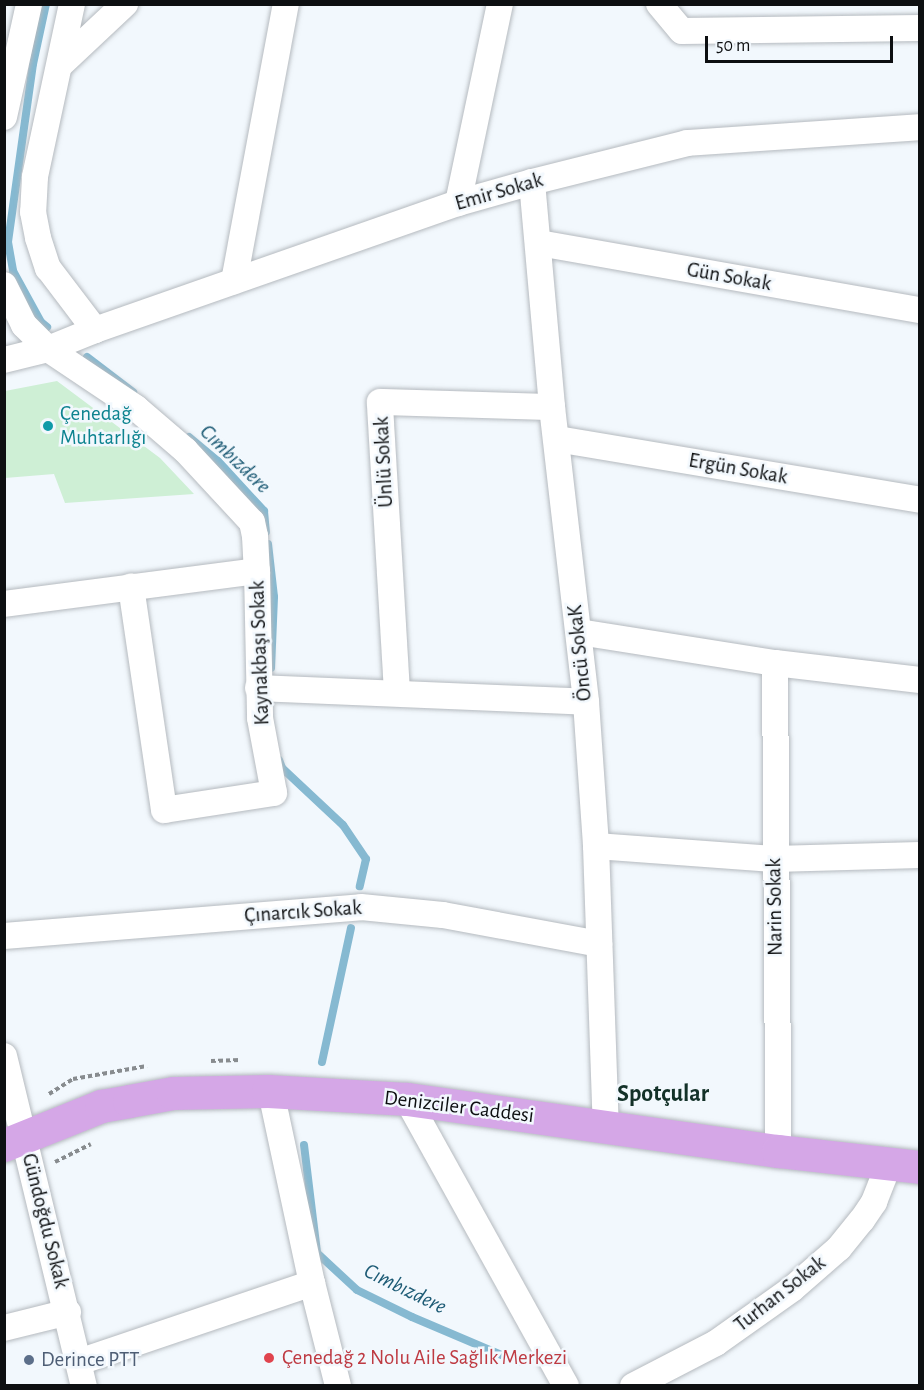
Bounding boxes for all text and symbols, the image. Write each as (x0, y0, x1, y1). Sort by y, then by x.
scale bar (708, 24, 896, 62)
text: 50 m (716, 37, 750, 55)
street label: Emir Sokak (452, 167, 546, 217)
street label: Gün Sokak (685, 257, 773, 297)
place label: Çenedağ Muhtarlığı (60, 401, 146, 451)
street label: Ünlü Sokak (369, 416, 399, 508)
marker: Çenedağ Muhtarlığı (41, 419, 55, 433)
water label: Cımbızdere (194, 419, 276, 499)
street label: Ergün Sokak (687, 448, 789, 490)
street label: Kaynakbaşı Sokak (245, 580, 275, 726)
street label: Öncü SokaK (562, 604, 598, 702)
street label: Narin Sokak (762, 858, 788, 956)
street label: Çınarcık Sokak (243, 895, 363, 929)
district label: Spotçular (617, 1081, 709, 1109)
street label: Denizciler Caddesi (383, 1085, 535, 1129)
street label: Gündoğdu Sokak (16, 1151, 74, 1291)
street label: Turhan Sokak (729, 1251, 831, 1337)
water label: Cımbızdere (359, 1258, 451, 1320)
place label: Çenedağ 2 Nolu Aile Sağlık Merkezi (282, 1345, 567, 1371)
place label: Derince PTT (41, 1347, 140, 1373)
marker: Çenedağ 2 Nolu Aile Sağlık Merkezi (260, 1349, 278, 1367)
marker: Derince PTT (22, 1353, 36, 1367)

